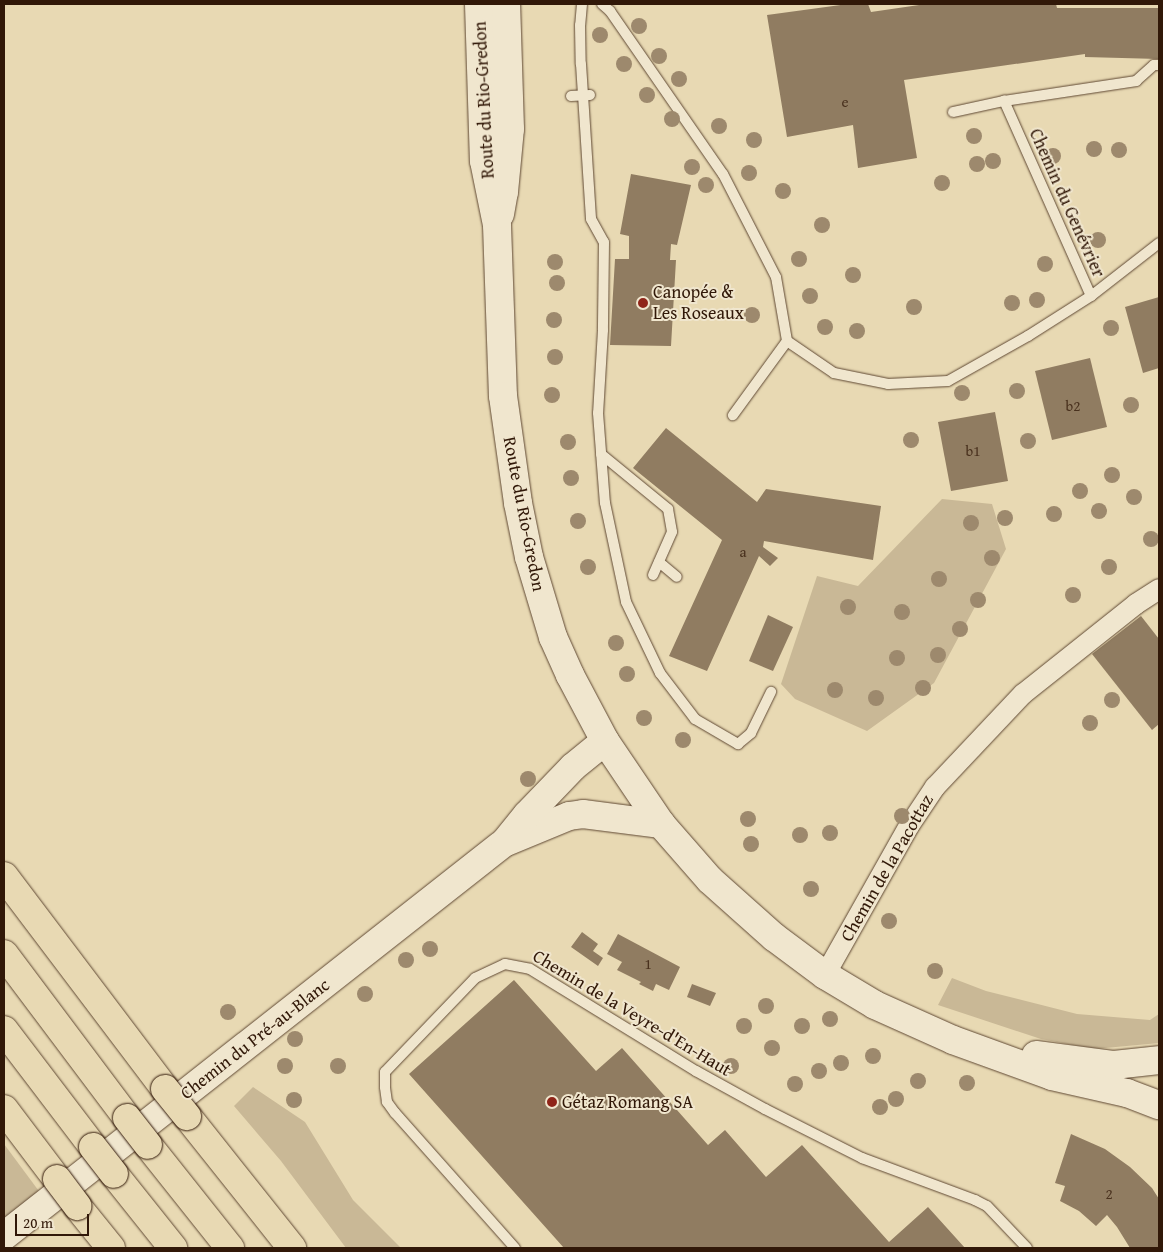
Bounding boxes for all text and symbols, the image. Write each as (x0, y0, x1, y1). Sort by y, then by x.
street label: Route du Rio-Gredon (469, 21, 499, 179)
house number: e (841, 93, 849, 111)
street label: Chemin du Genévrier (1025, 125, 1109, 281)
place label: Canopée & Les Roseaux (653, 282, 744, 324)
marker: Canopée & Les Roseaux (637, 297, 649, 309)
house number: b2 (1066, 397, 1080, 415)
street label: Route du Rio-Gredon (498, 435, 550, 593)
house number: b1 (966, 442, 980, 460)
house number: a (739, 543, 747, 561)
street label: Chemin de la Pacottaz (836, 791, 938, 945)
street label: Chemin de la Veyre-d'En-Haut (529, 945, 735, 1081)
house number: 1 (644, 955, 652, 973)
street label: Chemin du Pré-au-Blanc (176, 974, 334, 1104)
place label: Gétaz Romang SA (562, 1091, 693, 1113)
marker: Gétaz Romang SA (546, 1096, 558, 1108)
house number: 2 (1105, 1185, 1113, 1203)
scale bar (18, 1204, 91, 1236)
text: 20 m (23, 1212, 53, 1233)

